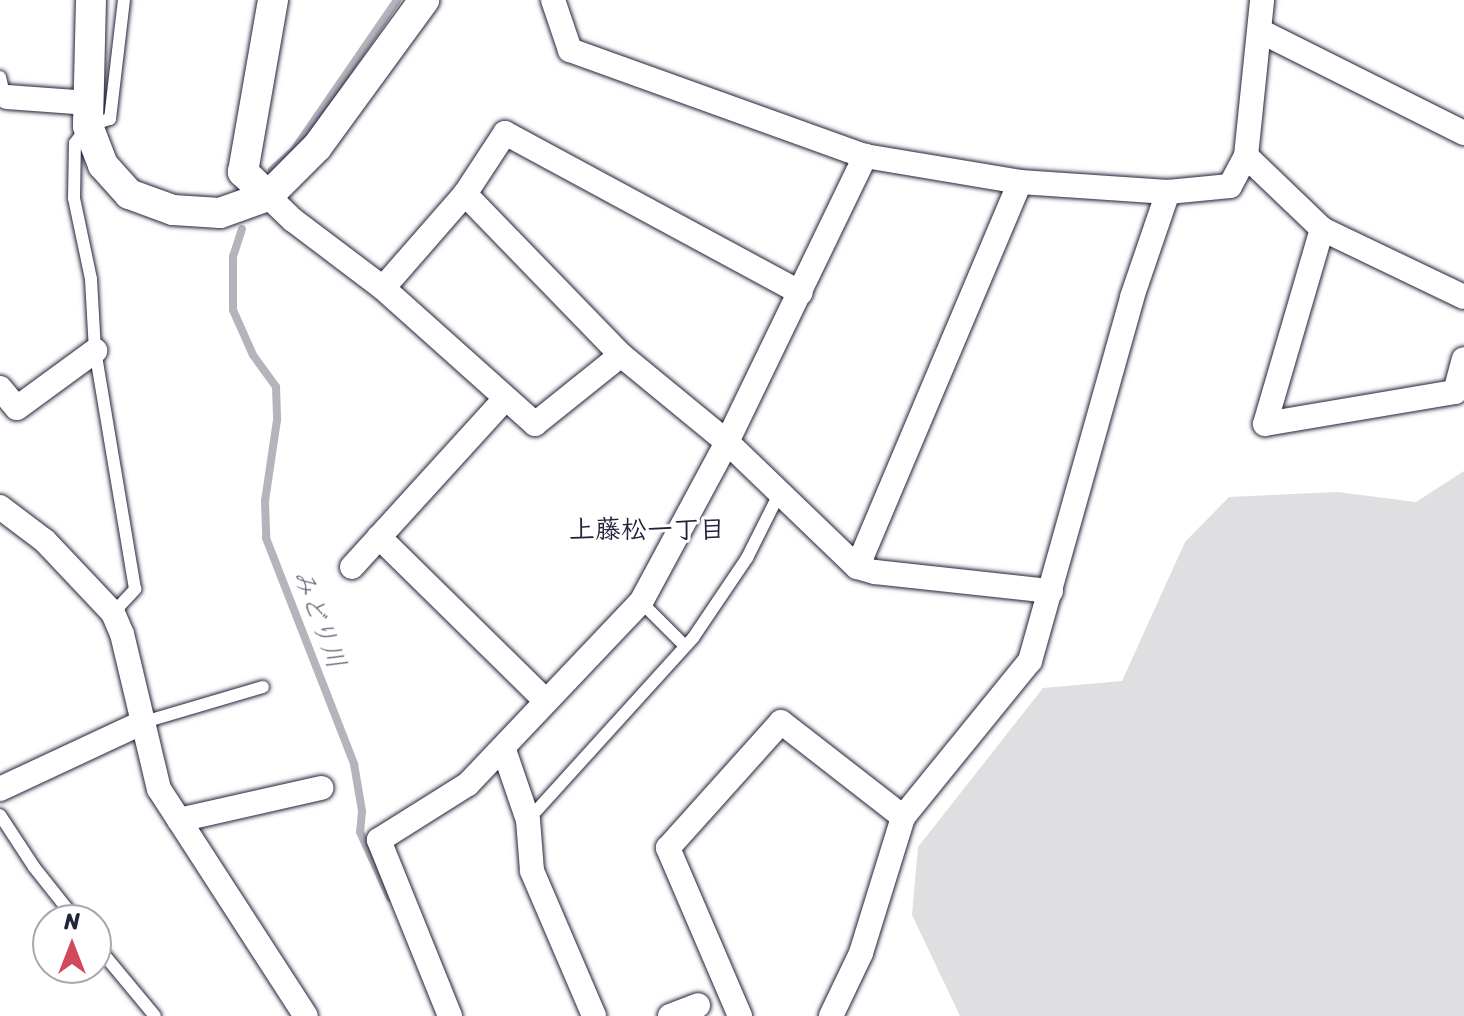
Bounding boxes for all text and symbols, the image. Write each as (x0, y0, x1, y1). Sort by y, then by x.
district label: 上藤松一丁目 (569, 514, 725, 546)
water label: みどり川 (286, 565, 352, 673)
text: N (64, 902, 80, 941)
north arrow (32, 904, 112, 984)

